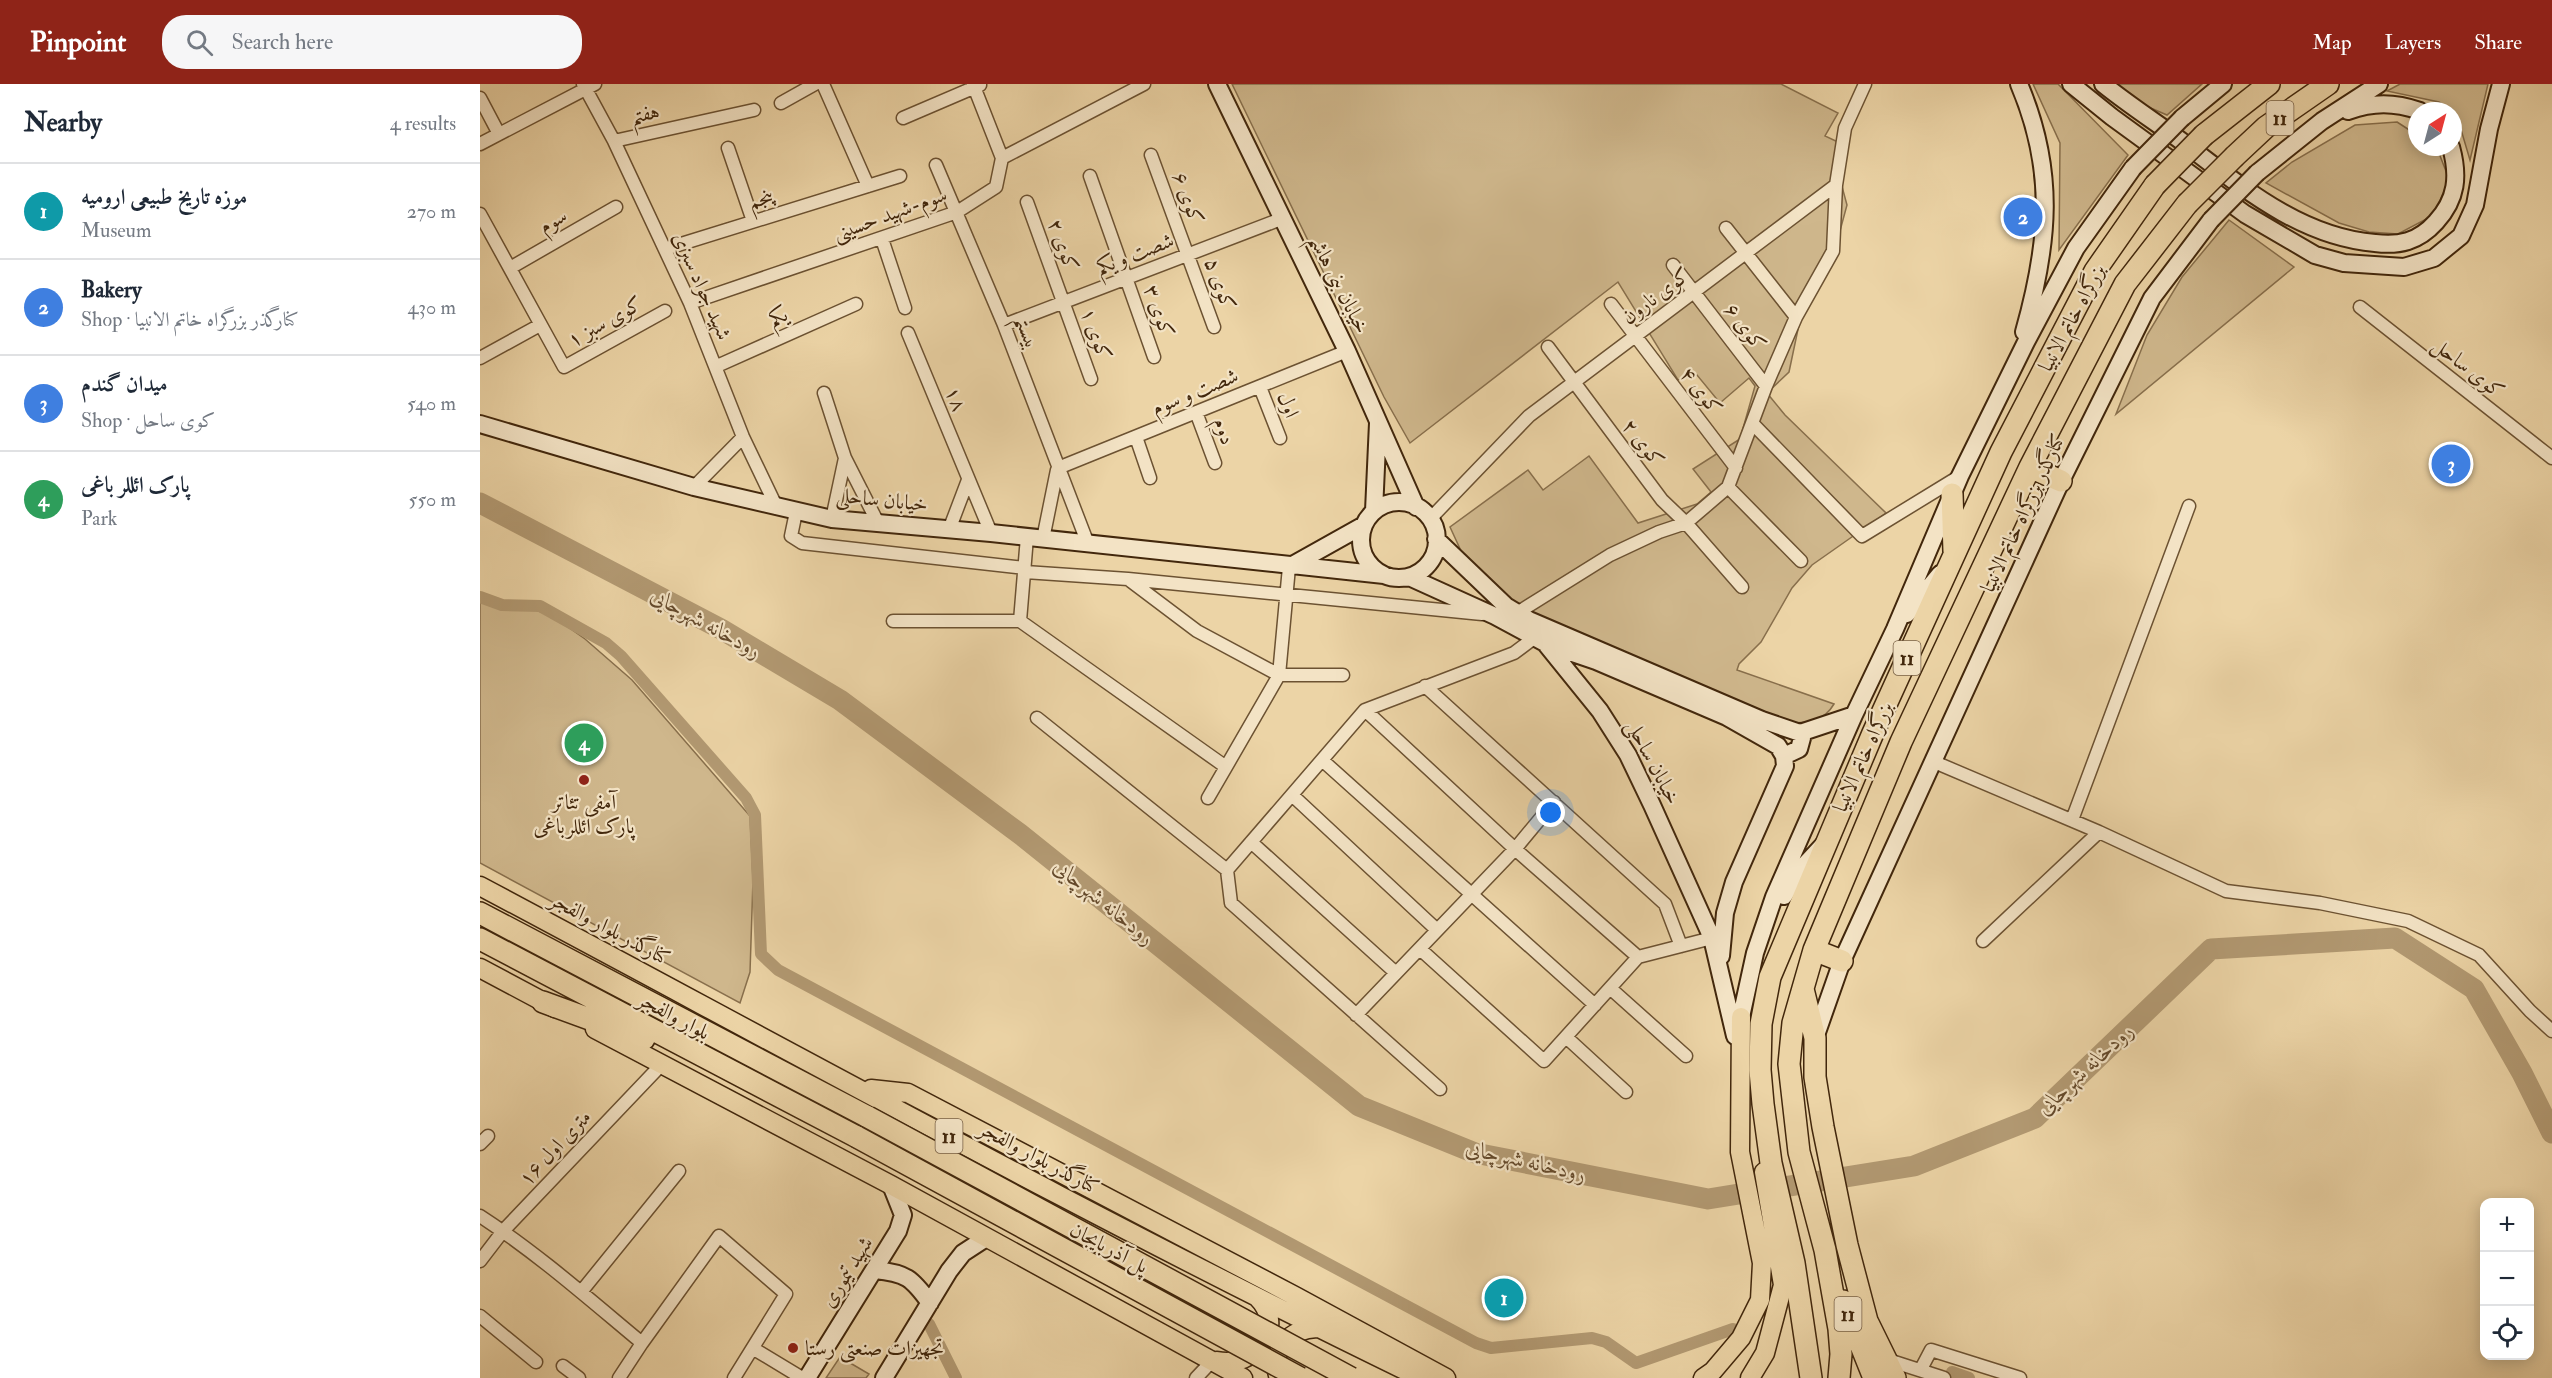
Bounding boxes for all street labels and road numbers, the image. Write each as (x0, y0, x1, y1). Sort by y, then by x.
street label: هفتم (628, 98, 664, 137)
road number: 11 (2266, 101, 2294, 135)
street label: کوی ۶ (1166, 168, 1210, 228)
street label: سوم-شهید حسینی (829, 181, 952, 251)
street label: پنجم (745, 182, 780, 221)
street label: سوم (534, 202, 574, 243)
street label: کوی ۲ (1041, 215, 1085, 275)
street label: شصت و یکم (1092, 227, 1180, 287)
street label: شهید جواد سبزی (666, 228, 738, 344)
street label: خیابان بنی هاشم (1296, 230, 1376, 341)
street label: کوی ۵ (1198, 254, 1242, 314)
street label: بزرگراه خاتم الانبیا (2032, 259, 2115, 378)
street label: کوی نارون (1616, 261, 1696, 331)
street label: کوی ۳ (1137, 281, 1181, 341)
street label: کوی سبز ۱ (563, 290, 647, 354)
street label: کوی ۶ (1718, 297, 1772, 357)
street label: یکم (764, 300, 795, 339)
street label: کوی ۱ (1074, 304, 1118, 364)
street label: بیستم (1002, 311, 1046, 355)
street label: کوی ساحل (2426, 331, 2510, 405)
street label: کوی ۴ (1674, 361, 1728, 421)
street label: شصت و سوم (1148, 362, 1244, 425)
street label: ۱۸ (939, 383, 973, 415)
street label: اول (1271, 388, 1305, 422)
street label: کوی ۲ (1616, 413, 1670, 473)
street label: دوم (1203, 414, 1241, 450)
street label: کنارگذر بزرگراه خاتم الانبیا (1973, 428, 2075, 598)
street label: خیابان ساحلی (834, 482, 929, 520)
road number: 11 (1894, 641, 1920, 675)
street label: بزرگراه خاتم الانبیا (1826, 697, 1903, 818)
street label: خیابان ساحلی (1618, 715, 1687, 810)
street label: کنارگذر بلوار والفجر (543, 883, 676, 972)
street label: بلوار والفجر (631, 985, 715, 1046)
street label: ۱۶ متری اول (513, 1104, 597, 1192)
street label: کنارگذر بلوار والفجر (972, 1112, 1105, 1201)
road number: 11 (936, 1119, 962, 1153)
street label: پل آذربایجان (1065, 1216, 1154, 1281)
street label: شهید تیموری (815, 1231, 879, 1313)
road number: 11 (1834, 1297, 1862, 1331)

